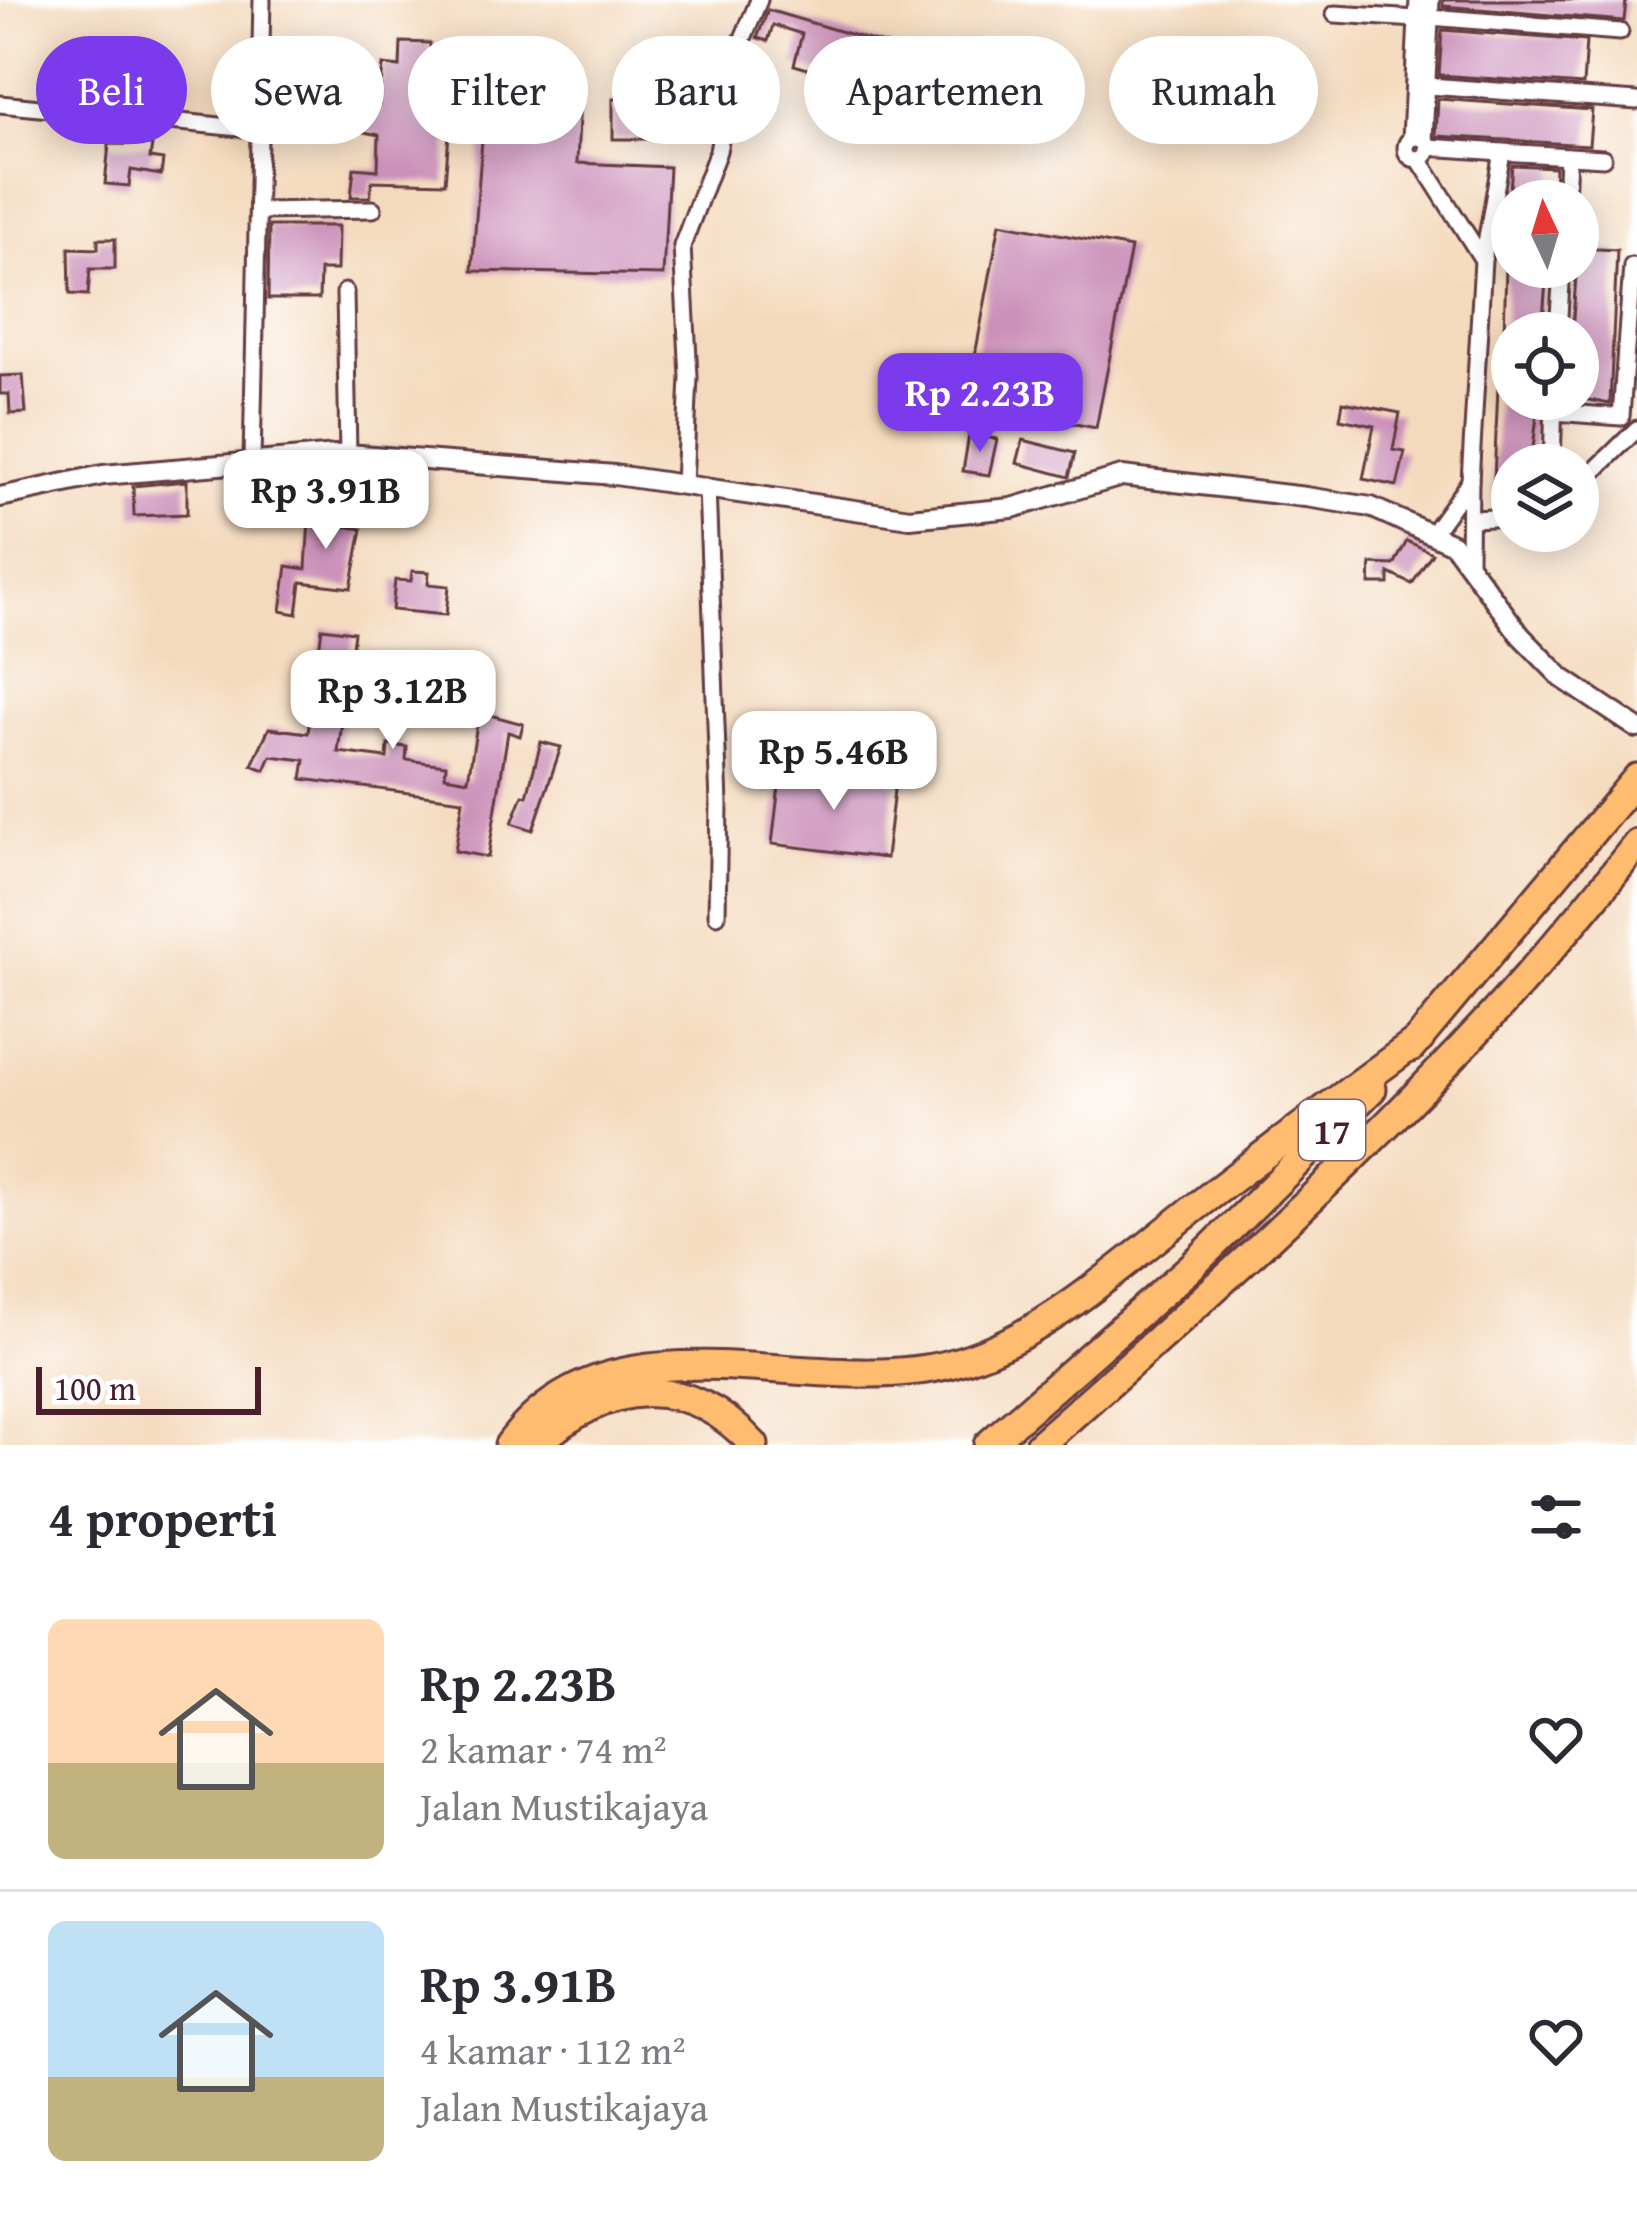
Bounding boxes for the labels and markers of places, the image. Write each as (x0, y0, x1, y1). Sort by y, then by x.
pin: Rp 2.23B (856, 353, 1104, 455)
pin: Rp 3.91B (202, 450, 450, 552)
pin: Rp 3.12B (269, 650, 517, 752)
pin: Rp 5.46B (710, 711, 958, 813)

